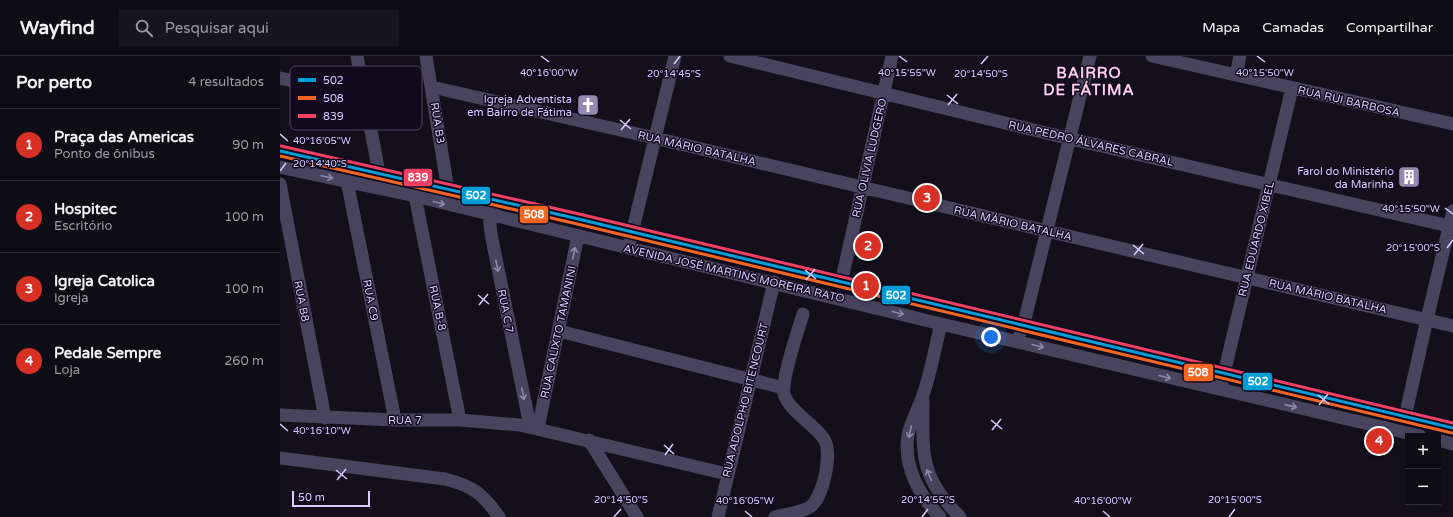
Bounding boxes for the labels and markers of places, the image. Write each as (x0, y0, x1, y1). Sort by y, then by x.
church icon: Igreja Adventista em Bairro de Fátima (575, 92, 601, 118)
place label: Igreja Adventista em Bairro de Fátima (467, 93, 572, 119)
building icon: Farol do Ministério da Marinha (1396, 164, 1422, 190)
place label: Farol do Ministério da Marinha (1297, 165, 1394, 191)
pin: 3 (914, 183, 940, 213)
pin: 2 (855, 231, 881, 261)
pin: 1 (853, 271, 879, 301)
pin: 4 (1366, 426, 1392, 456)

